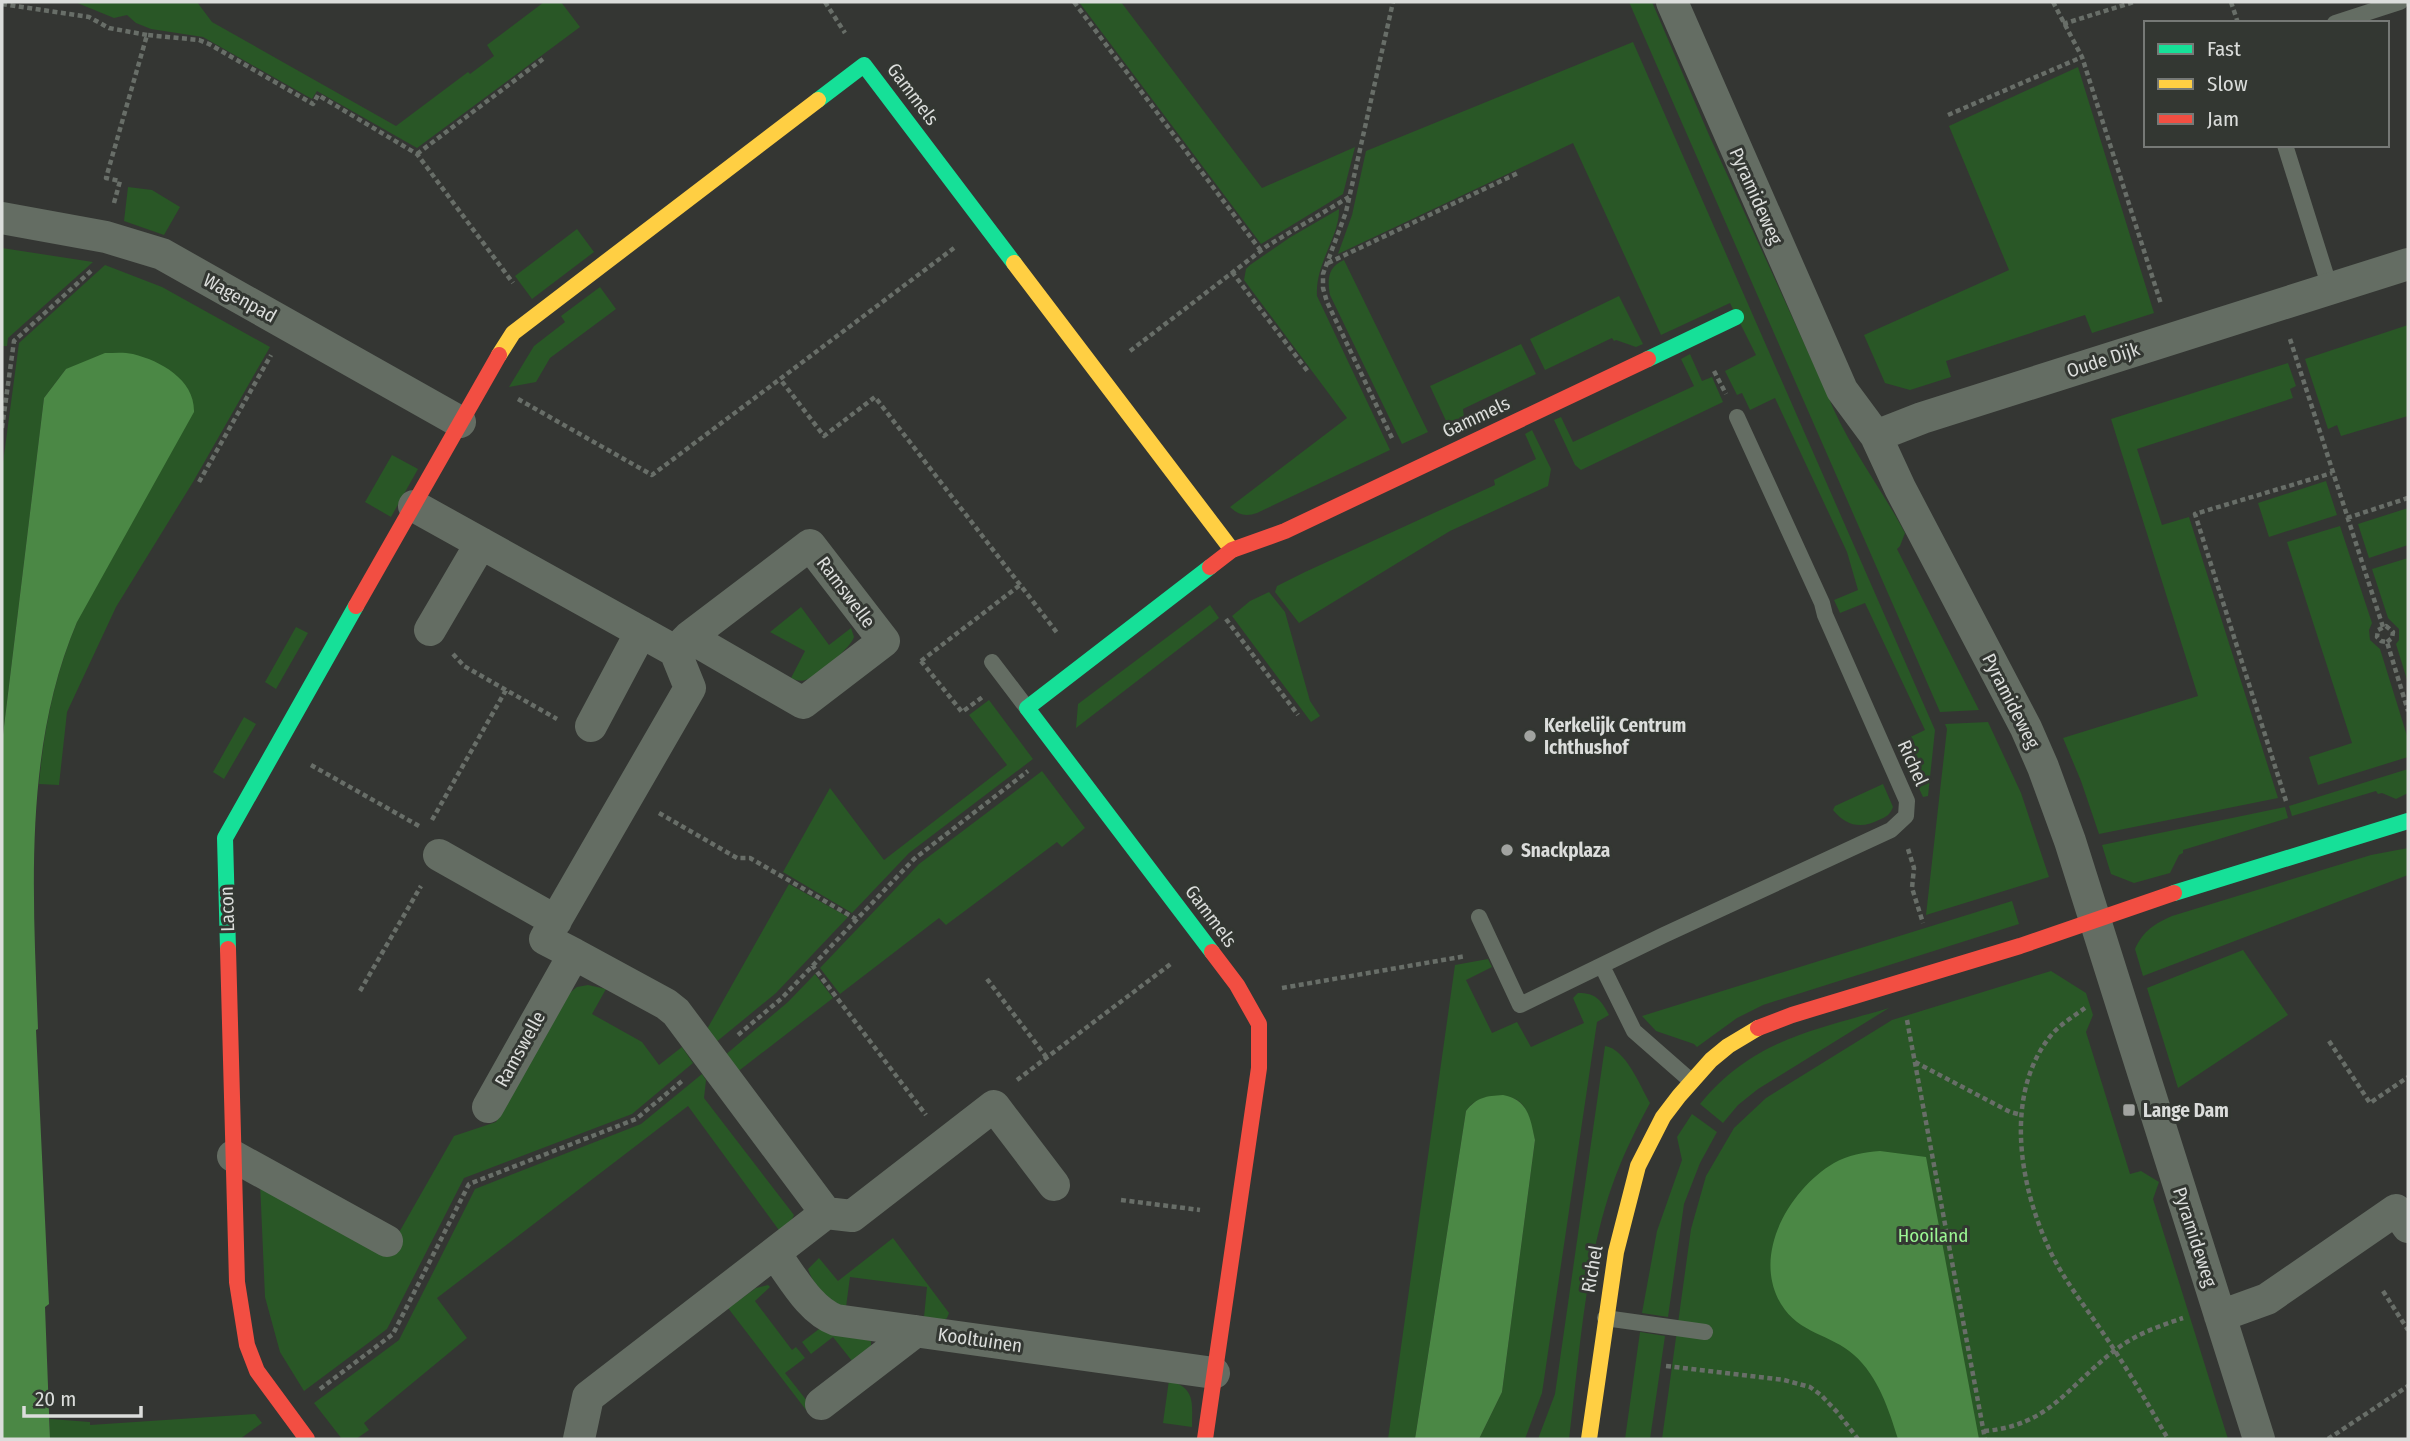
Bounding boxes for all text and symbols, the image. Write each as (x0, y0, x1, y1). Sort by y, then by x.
legend (2144, 21, 2389, 147)
text: Fast (2207, 36, 2241, 62)
street label: Gammels (882, 58, 944, 130)
text: Slow (2207, 71, 2248, 97)
text: Jam (2207, 106, 2239, 132)
street label: Pyramideweg (1724, 144, 1788, 248)
street label: Wagenpad (199, 268, 281, 328)
street label: Oude Dijk (2064, 337, 2143, 383)
street label: Gammels (1439, 391, 1513, 443)
street label: Ramswelle (812, 552, 880, 632)
street label: Pyramideweg (1977, 650, 2045, 752)
place label: Kerkelijk Centrum Ichthushof (1544, 714, 1686, 759)
marker: Kerkelijk Centrum Ichthushof (1522, 728, 1538, 744)
street label: Richel (1893, 737, 1933, 789)
place label: Snackplaza (1521, 839, 1610, 862)
marker: Snackplaza (1499, 842, 1515, 858)
street label: Gammels (1180, 880, 1242, 952)
street label: Lacon (215, 886, 239, 932)
street label: Ramswelle (490, 1007, 550, 1091)
place label: Lange Dam (2143, 1099, 2229, 1122)
marker: Lange Dam (2121, 1102, 2137, 1118)
street label: Pyramideweg (2168, 1184, 2222, 1290)
park label: Hooiland (1898, 1224, 1968, 1247)
street label: Richel (1577, 1244, 1607, 1294)
street label: Kooltuinen (936, 1323, 1024, 1357)
scale bar (24, 1374, 142, 1418)
text: 20 m (35, 1386, 76, 1412)

